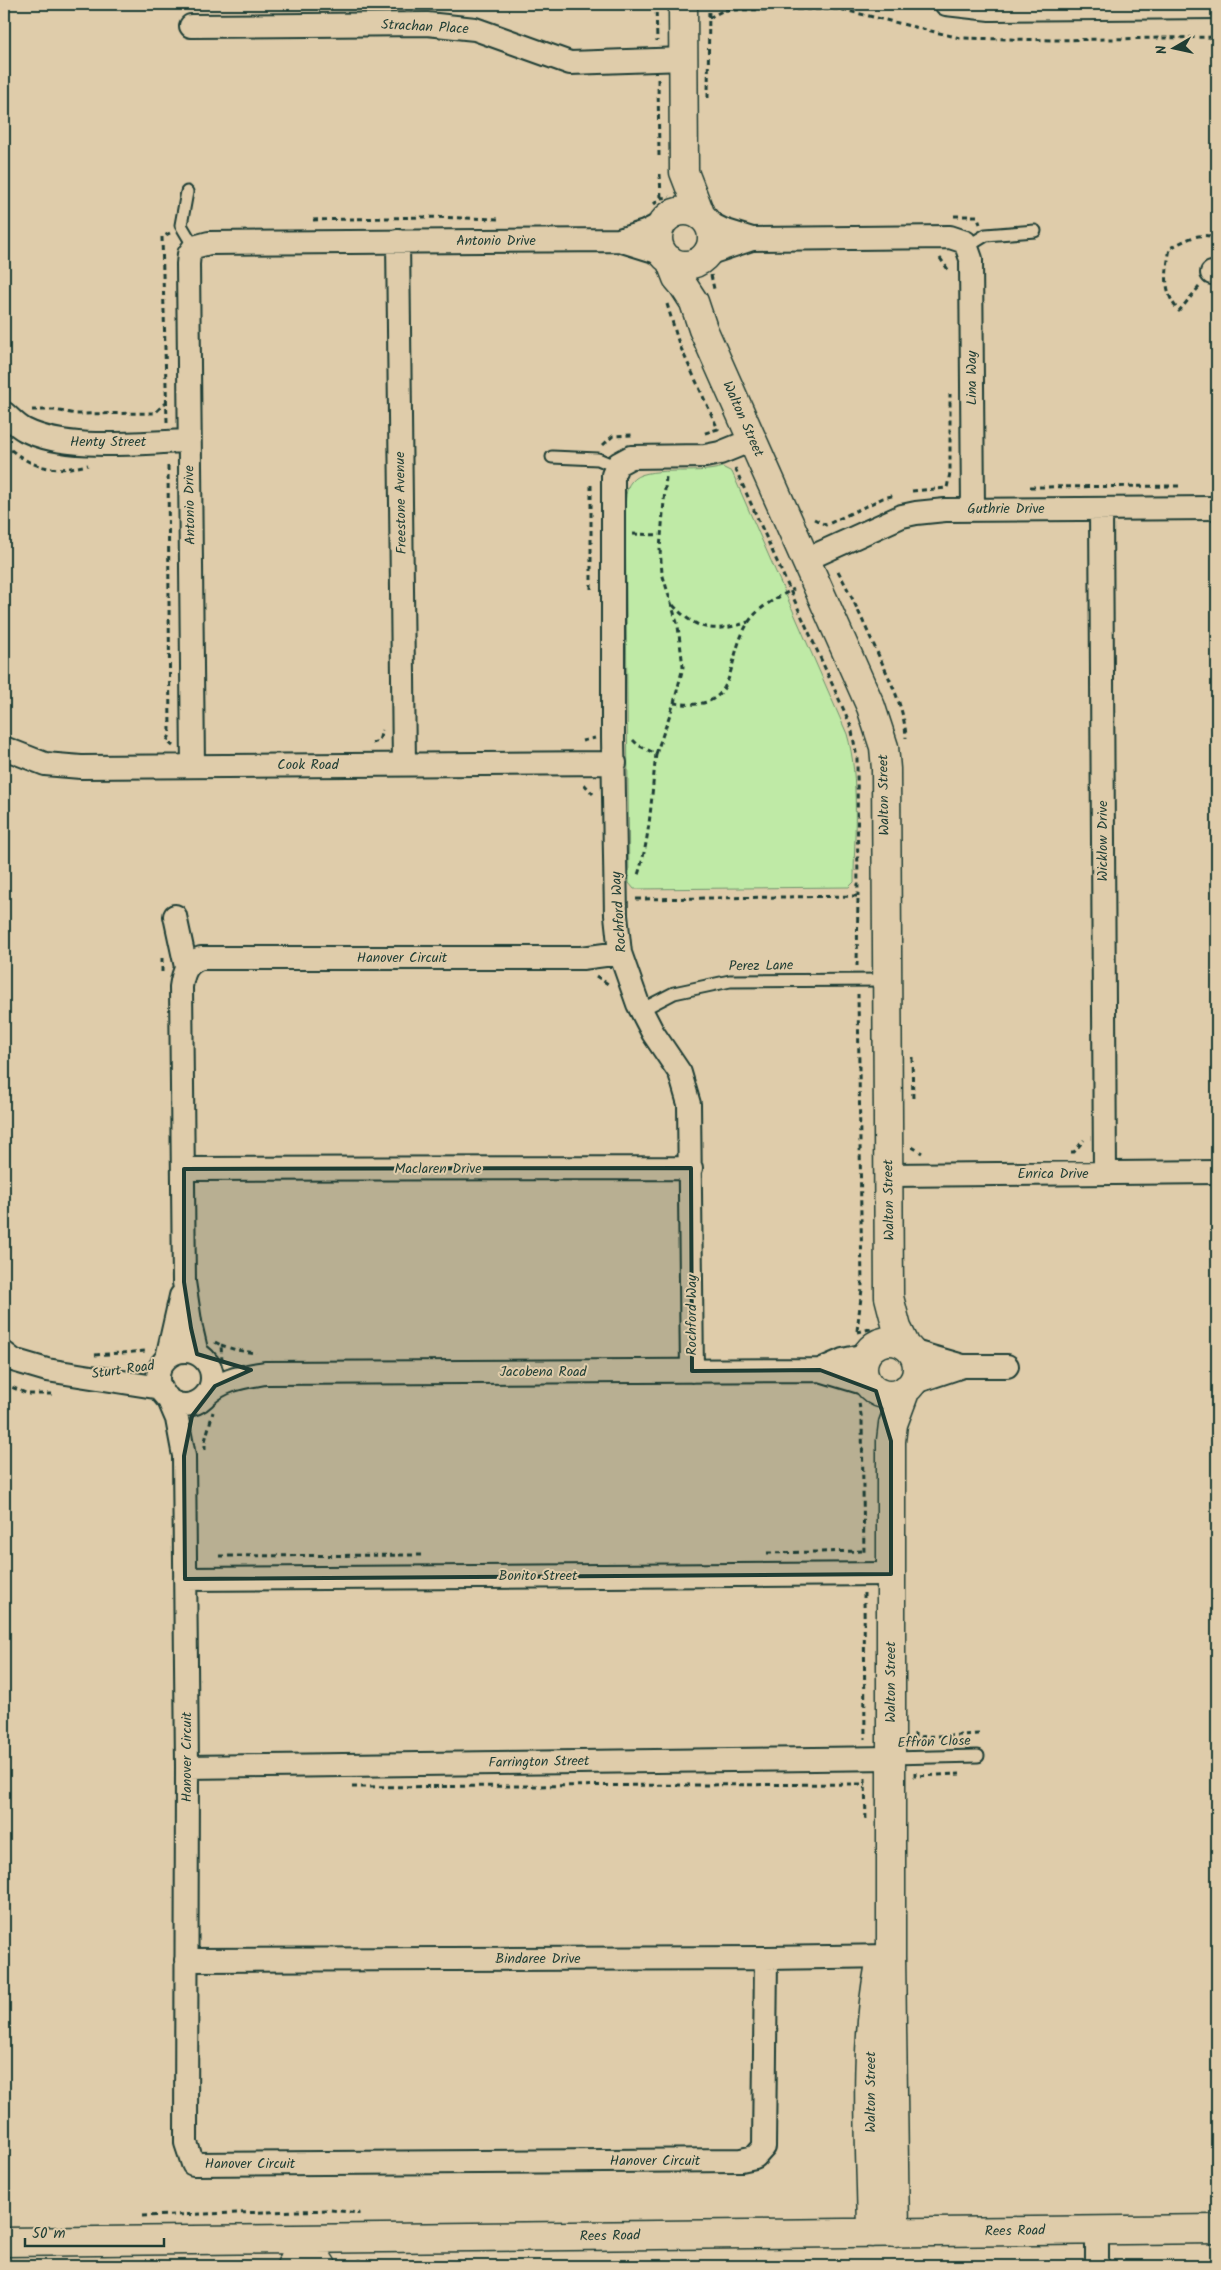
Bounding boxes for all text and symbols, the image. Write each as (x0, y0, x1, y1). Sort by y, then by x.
street label: Strachan Place (381, 14, 470, 40)
north arrow (1148, 22, 1198, 72)
text: N (1151, 44, 1174, 56)
street label: Antonio Drive (456, 230, 537, 252)
street label: Lina Way (961, 350, 983, 405)
street label: Walton Street (716, 377, 770, 461)
street label: Henty Street (70, 431, 147, 453)
street label: Freestone Avenue (389, 451, 413, 555)
street label: Antonio Drive (178, 464, 202, 545)
street label: Guthrie Drive (967, 498, 1045, 520)
street label: Cook Road (277, 754, 340, 776)
street label: Walton Street (872, 754, 896, 836)
street label: Wicklow Drive (1092, 800, 1114, 882)
street label: Rochford Way (605, 870, 633, 953)
street label: Hanover Circuit (357, 947, 448, 969)
street label: Perez Lane (729, 954, 794, 978)
street label: Maclaren Drive (394, 1158, 482, 1180)
street label: Walton Street (877, 1159, 901, 1241)
street label: Enrica Drive (1017, 1163, 1089, 1185)
street label: Rochford Way (681, 1274, 703, 1356)
street label: Sturt Road (90, 1355, 157, 1385)
street label: Jacobena Road (499, 1361, 588, 1383)
street label: Bonito Street (499, 1565, 578, 1587)
street label: Walton Street (880, 1641, 902, 1723)
street label: Hanover Circuit (176, 1711, 198, 1802)
street label: Effron Close (897, 1730, 972, 1754)
street label: Farrington Street (488, 1750, 590, 1774)
street label: Bindaree Drive (495, 1948, 581, 1970)
street label: Walton Street (860, 2051, 882, 2133)
street label: Hanover Circuit (610, 2150, 701, 2172)
street label: Hanover Circuit (205, 2153, 296, 2175)
scale bar (25, 2215, 164, 2247)
street label: Rees Road (985, 2219, 1046, 2243)
text: 50 m (32, 2222, 66, 2246)
street label: Rees Road (580, 2224, 641, 2248)

